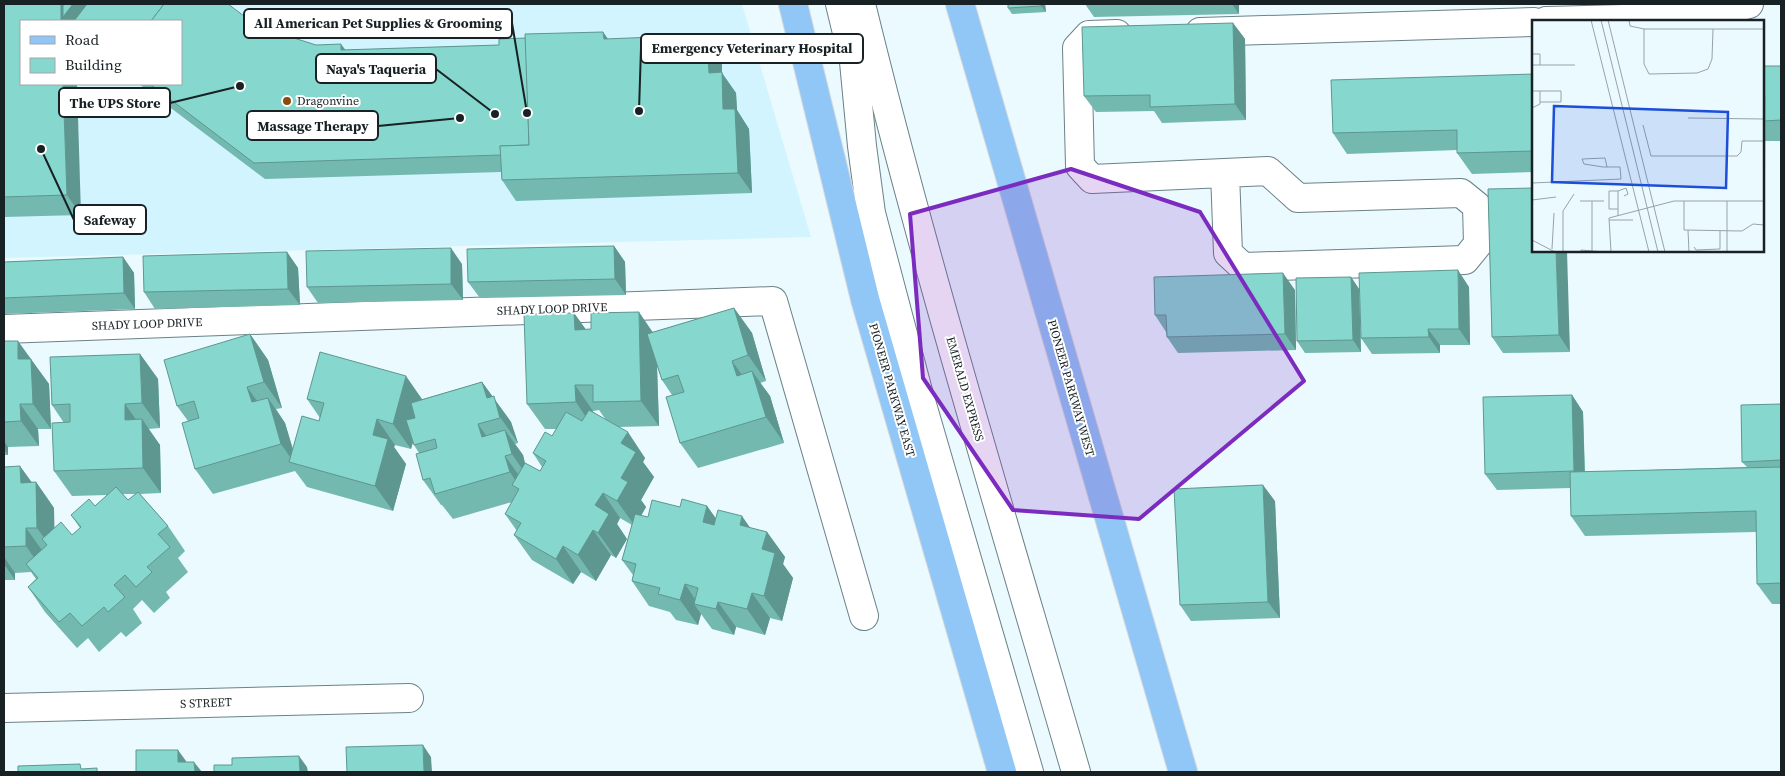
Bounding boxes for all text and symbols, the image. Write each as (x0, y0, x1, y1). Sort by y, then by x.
callout: All American Pet Supplies & Grooming (244, 9, 512, 38)
text: All American Pet Supplies & Grooming (254, 13, 502, 33)
legend (20, 20, 182, 85)
inset map (1532, 20, 1765, 252)
text: Road (65, 29, 99, 50)
callout: Emergency Veterinary Hospital (641, 34, 863, 63)
text: Emergency Veterinary Hospital (651, 38, 853, 58)
text: Building (65, 54, 122, 75)
callout: Naya's Taqueria (316, 54, 436, 83)
text: Naya's Taqueria (326, 59, 427, 79)
callout: The UPS Store (59, 88, 170, 117)
text: The UPS Store (70, 93, 160, 113)
place label: Dragonvine (297, 93, 359, 109)
marker: Dragonvine (281, 95, 293, 107)
callout: Massage Therapy (247, 111, 378, 140)
text: Massage Therapy (257, 116, 369, 136)
callout: Safeway (74, 205, 146, 234)
text: Safeway (84, 210, 137, 230)
street label: SHADY LOOP DRIVE (496, 299, 608, 319)
street label: SHADY LOOP DRIVE (91, 314, 203, 334)
street label: PIONEER PARKWAY WEST (1044, 318, 1098, 459)
street label: PIONEER PARKWAY EAST (865, 321, 919, 460)
street label: EMERALD EXPRESS (942, 335, 988, 443)
street label: S STREET (180, 694, 233, 712)

